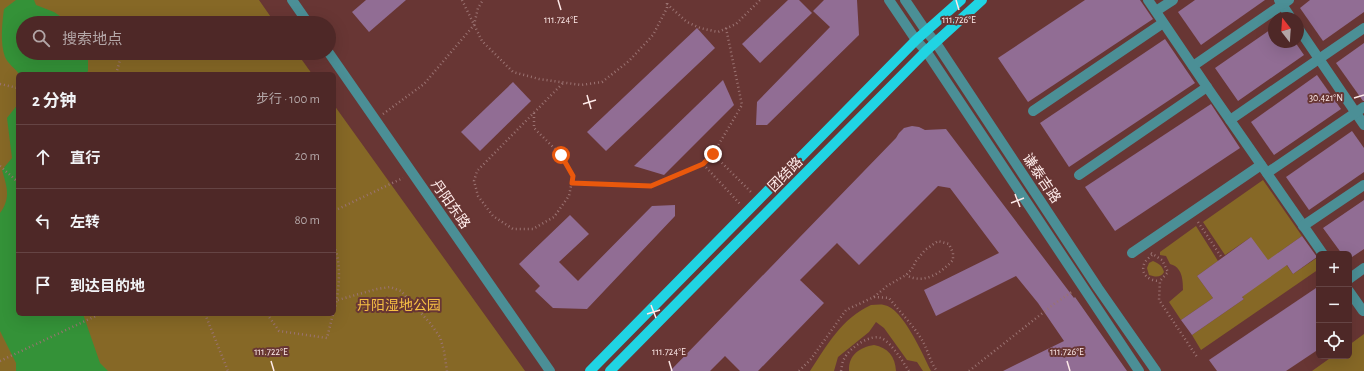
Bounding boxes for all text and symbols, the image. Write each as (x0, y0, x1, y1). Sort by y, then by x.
north arrow (1268, 12, 1304, 48)
text: 111.724°E (544, 15, 578, 25)
text: 111.726°E (942, 15, 976, 25)
search box (16, 16, 336, 60)
icon: search (30, 27, 52, 49)
text: 搜索地点 (62, 32, 122, 47)
text: 2 分钟 (32, 92, 77, 109)
text: 步行 · 100 m (256, 93, 320, 106)
text: 30.421°N (1309, 93, 1343, 103)
route end (704, 145, 722, 163)
icon: ahead (32, 146, 54, 168)
route start (552, 146, 570, 164)
text: 20 m (295, 150, 320, 163)
text: 直行 (70, 151, 100, 166)
street label: 谦泰吉路 (1020, 151, 1063, 206)
street label: 团结路 (765, 154, 806, 195)
street label: 丹阳东路 (428, 177, 473, 232)
icon: left (32, 210, 54, 232)
text: 80 m (294, 214, 320, 227)
text: 左转 (70, 215, 100, 230)
map controls (1316, 251, 1352, 359)
button: + (1316, 251, 1352, 287)
icon: arrive (32, 274, 54, 296)
text: 到达目的地 (70, 279, 145, 294)
button: − (1316, 287, 1352, 323)
park label: 丹阳湿地公园 (357, 298, 441, 313)
button: locate (1316, 323, 1352, 359)
text: 111.722°E (254, 347, 288, 357)
text: 111.724°E (652, 347, 686, 357)
text: 111.726°E (1050, 347, 1084, 357)

